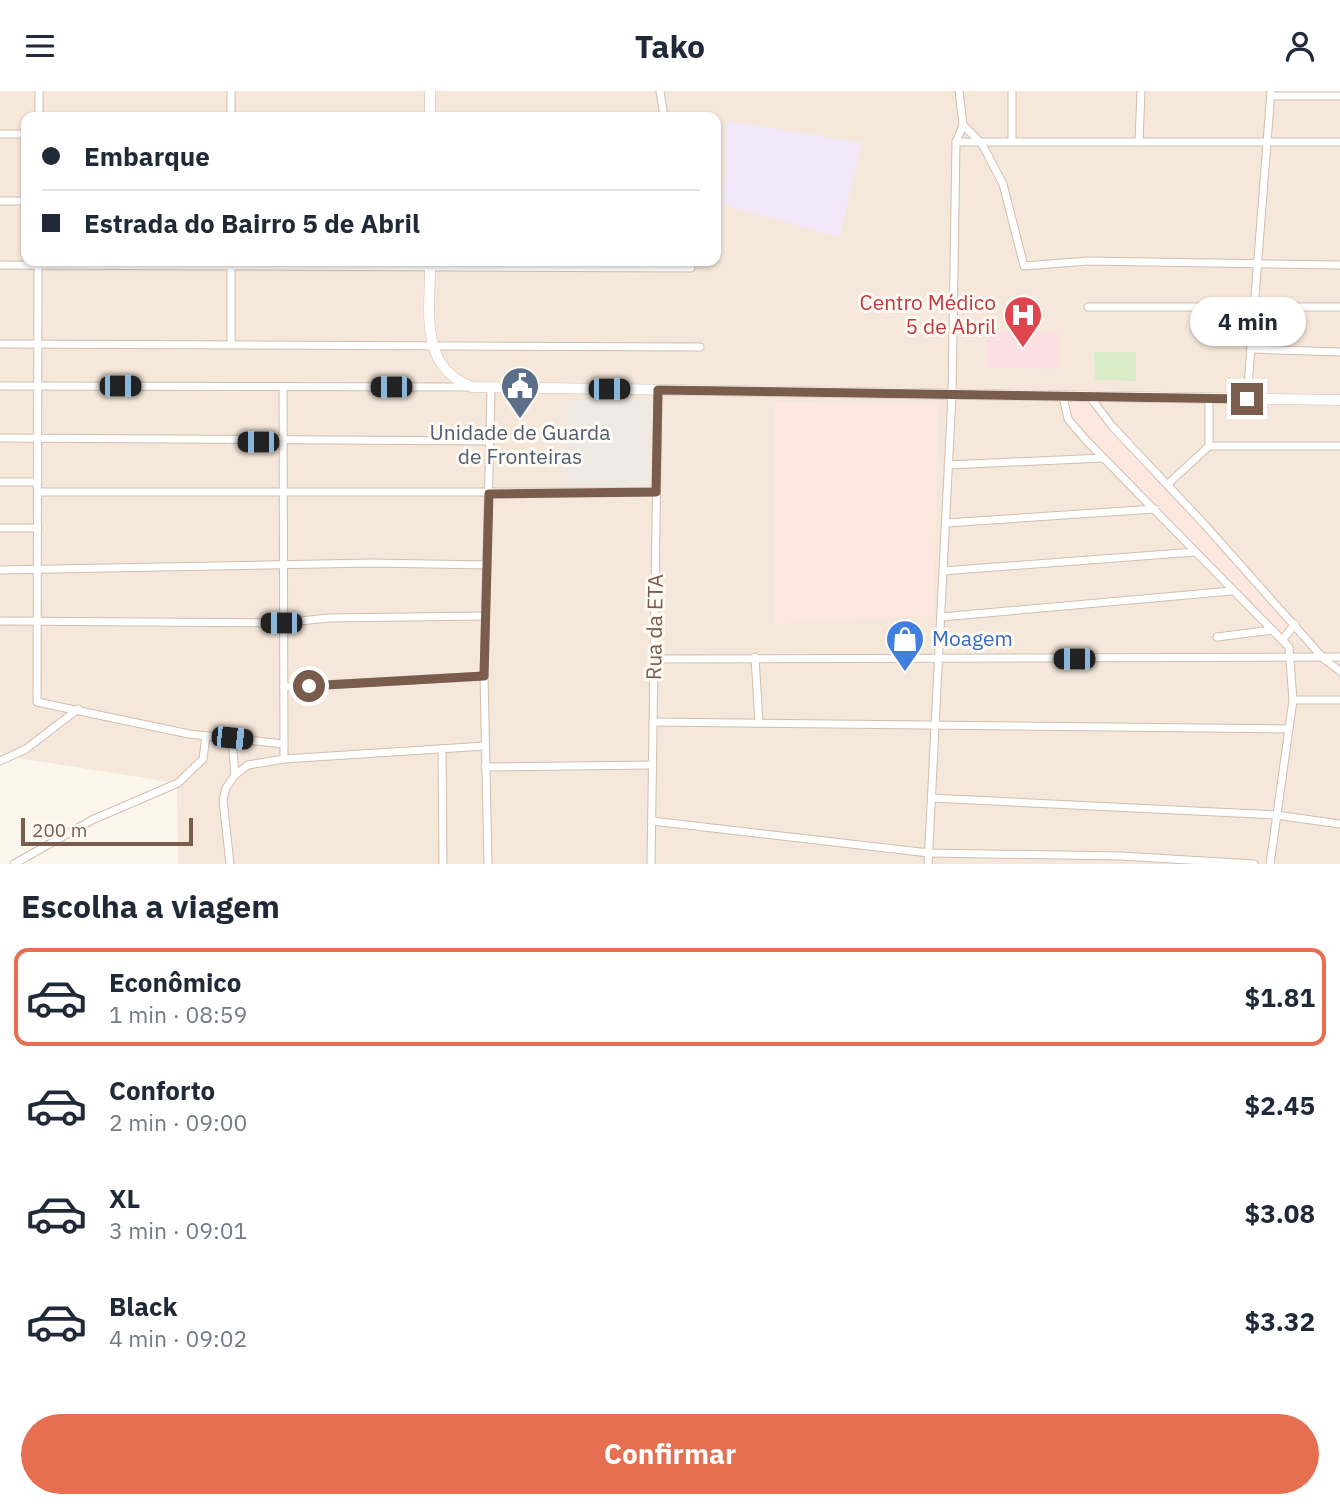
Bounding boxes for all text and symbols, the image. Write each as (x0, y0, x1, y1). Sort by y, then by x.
text: Tako (635, 25, 705, 67)
icon: menu (21, 27, 59, 65)
icon: person (1281, 27, 1319, 65)
text: Embarque (84, 139, 210, 173)
text: Estrada do Bairro 5 de Abril (84, 206, 420, 240)
place label: Centro Médico 5 de Abril (860, 288, 996, 340)
hospital icon: Centro Médico 5 de Abril (1002, 294, 1044, 349)
callout: 4 min (1189, 297, 1305, 347)
text: 4 min (1218, 306, 1278, 336)
public building icon: Unidade de Guarda de Fronteiras (499, 365, 541, 420)
car (100, 376, 142, 397)
car (371, 377, 413, 398)
car (589, 379, 631, 400)
route end (1231, 383, 1263, 415)
place label: Unidade de Guarda de Fronteiras (430, 418, 610, 470)
car (238, 432, 280, 453)
street label: Rua da ETA (639, 574, 669, 680)
car (261, 613, 303, 634)
shop icon: Moagem (884, 618, 926, 673)
place label: Moagem (932, 624, 1013, 652)
car (1054, 649, 1096, 670)
route start (293, 670, 325, 702)
car (211, 725, 254, 751)
scale bar (21, 815, 192, 847)
text: 200 m (32, 818, 87, 842)
text: Escolha a viagem (21, 885, 280, 927)
text: Econômico (109, 965, 241, 999)
icon: car (25, 966, 88, 1029)
text: $1.81 (1245, 980, 1315, 1014)
text: 1 min · 08:59 (109, 999, 247, 1029)
text: Conforto (109, 1073, 215, 1107)
icon: car (25, 1074, 88, 1137)
text: $2.45 (1245, 1088, 1315, 1122)
text: 2 min · 09:00 (109, 1107, 247, 1137)
text: XL (109, 1181, 140, 1215)
icon: car (25, 1182, 88, 1245)
text: $3.08 (1245, 1196, 1315, 1230)
text: 3 min · 09:01 (109, 1215, 247, 1245)
text: Black (109, 1289, 177, 1323)
icon: car (25, 1290, 88, 1353)
text: $3.32 (1245, 1304, 1315, 1338)
text: 4 min · 09:02 (109, 1323, 247, 1353)
button: Confirmar (21, 1414, 1319, 1494)

